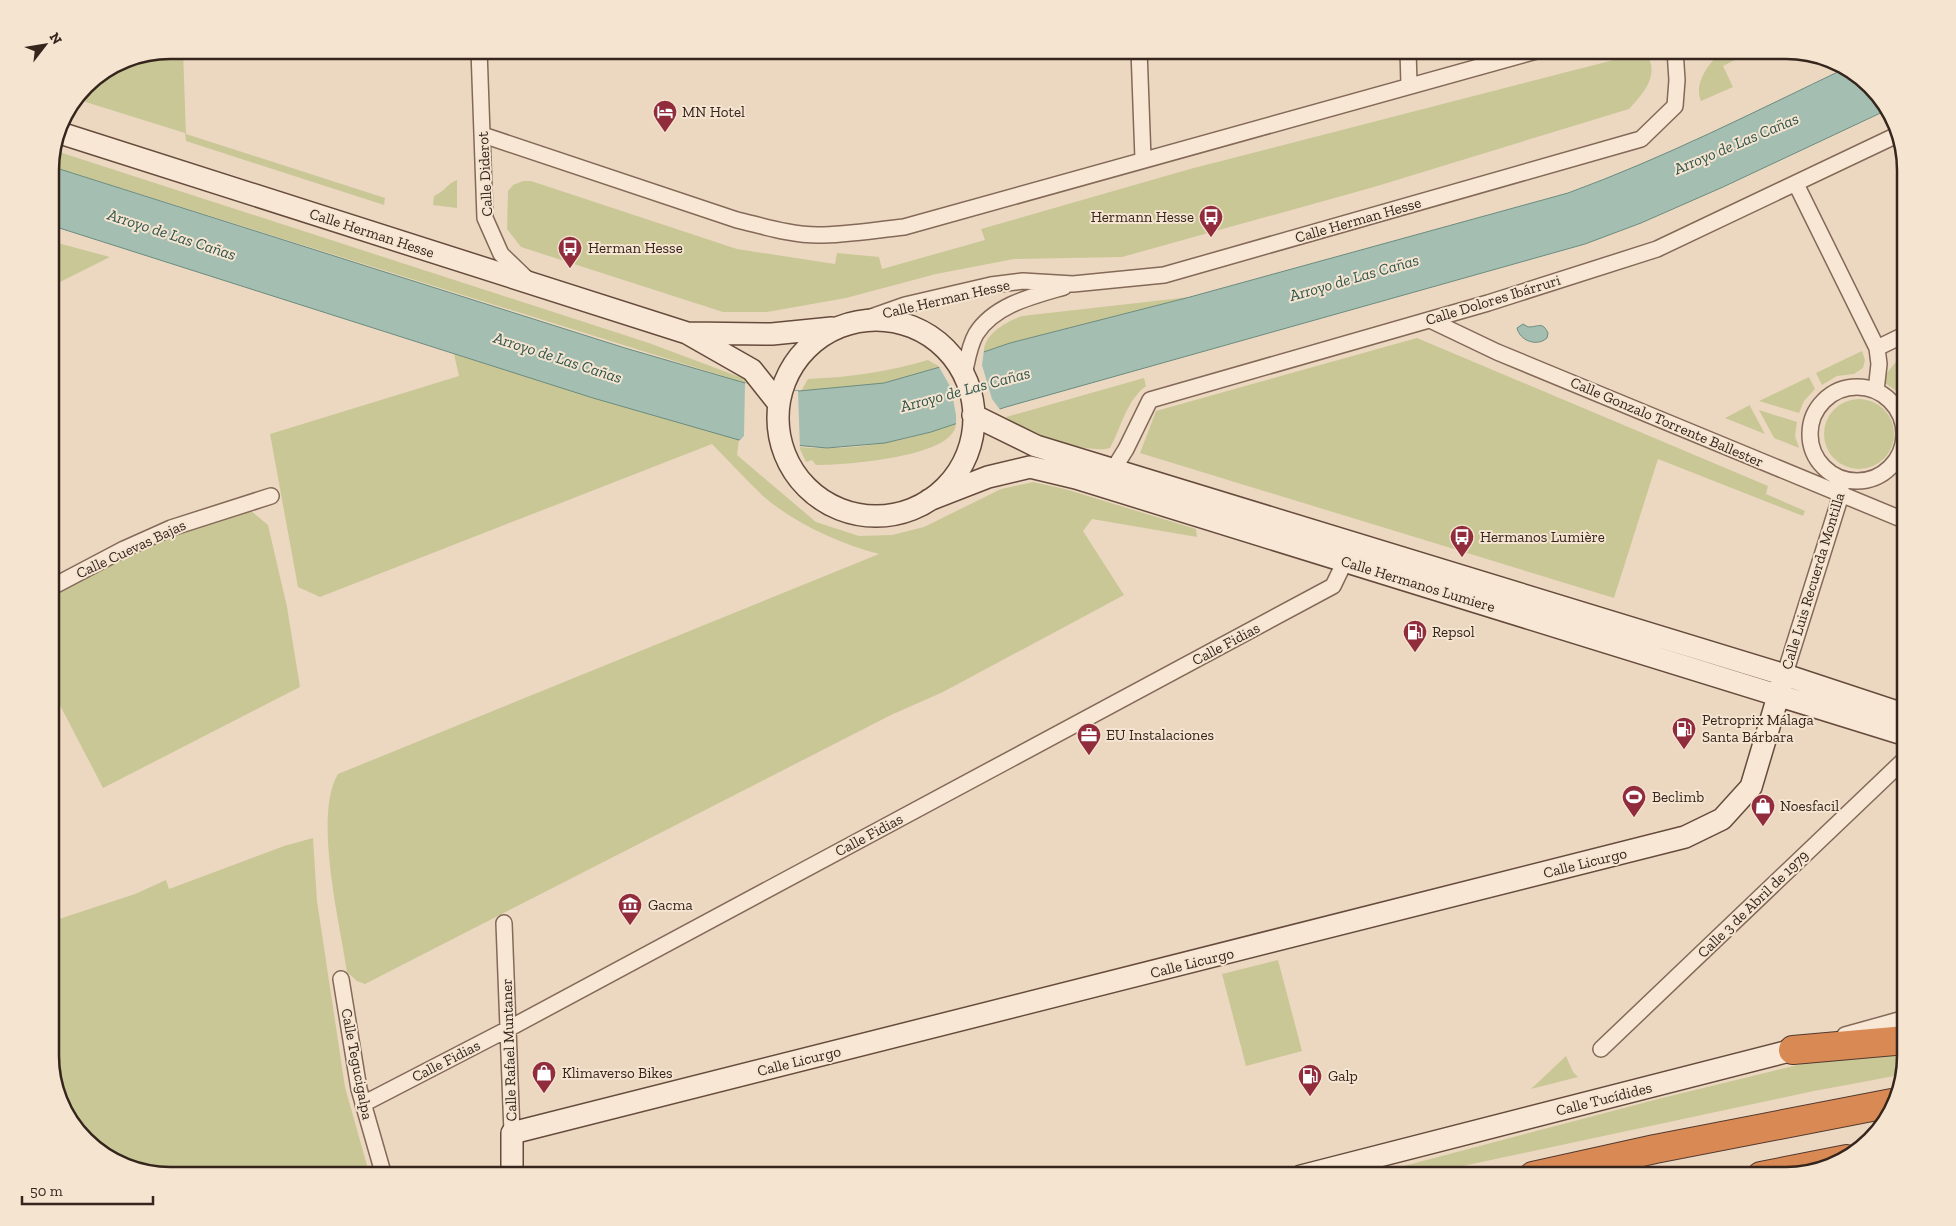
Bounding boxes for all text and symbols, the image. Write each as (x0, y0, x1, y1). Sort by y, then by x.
north arrow (20, 20, 70, 70)
text: N (46, 30, 66, 48)
hotel icon: MN Hotel (652, 99, 678, 133)
place label: MN Hotel (682, 103, 745, 121)
water label: Arroyo de Las Cañas (1670, 109, 1801, 179)
street label: Calle Diderot (474, 131, 496, 217)
street label: Calle Herman Hesse (1293, 193, 1423, 247)
water label: Arroyo de Las Cañas (104, 204, 238, 264)
street label: Calle Herman Hesse (307, 204, 437, 262)
bus stop icon: Hermann Hesse (1198, 204, 1224, 238)
place label: Hermann Hesse (1091, 208, 1194, 226)
bus stop icon: Herman Hesse (557, 235, 583, 269)
place label: Herman Hesse (588, 239, 683, 257)
water label: Arroyo de Las Cañas (1286, 250, 1421, 305)
street label: Calle Dolores Ibárruri (1423, 271, 1563, 329)
street label: Calle Herman Hesse (881, 276, 1011, 322)
water label: Arroyo de Las Cañas (490, 327, 624, 387)
water label: Arroyo de Las Cañas (897, 363, 1032, 416)
street label: Calle Gonzalo Torrente Ballester (1568, 373, 1766, 471)
street label: Calle Luis Recuerda Montilla (1778, 490, 1848, 672)
street label: Calle Cuevas Bajas (73, 516, 189, 582)
bus stop icon: Hermanos Lumière (1449, 524, 1475, 558)
place label: Hermanos Lumière (1480, 528, 1605, 546)
street label: Calle Hermanos Lumiere (1339, 552, 1497, 616)
street label: Calle Fidias (1189, 619, 1263, 669)
fuel station icon: Repsol (1402, 619, 1428, 653)
place label: Repsol (1432, 623, 1475, 641)
place label: Petroprix Málaga Santa Bárbara (1702, 711, 1814, 746)
fuel station icon: Petroprix Málaga Santa Bárbara (1671, 716, 1697, 750)
office icon: EU Instalaciones (1076, 722, 1102, 756)
place label: EU Instalaciones (1106, 726, 1214, 744)
sports icon: Beclimb (1621, 784, 1647, 818)
place label: Beclimb (1652, 788, 1704, 806)
shop icon: Noesfacil (1750, 793, 1776, 827)
place label: Noesfacil (1780, 797, 1839, 815)
street label: Calle Fidias (832, 810, 906, 860)
street label: Calle Licurgo (1541, 844, 1629, 882)
street label: Calle 3 de Abril de 1979 (1694, 846, 1812, 962)
museum icon: Gacma (617, 892, 643, 926)
place label: Gacma (648, 896, 693, 914)
street label: Calle Licurgo (1148, 944, 1236, 982)
street label: Calle Rafael Muntaner (498, 978, 520, 1122)
street label: Calle Tegucigalpa (337, 1007, 377, 1121)
street label: Calle Fidias (409, 1036, 483, 1086)
street label: Calle Licurgo (755, 1042, 843, 1080)
shop icon: Klimaverso Bikes (531, 1060, 557, 1094)
fuel station icon: Galp (1297, 1063, 1323, 1097)
place label: Klimaverso Bikes (562, 1064, 673, 1082)
place label: Galp (1328, 1067, 1358, 1085)
street label: Calle Tucídides (1554, 1078, 1654, 1120)
scale bar (22, 1174, 154, 1206)
text: 50 m (30, 1182, 63, 1200)

